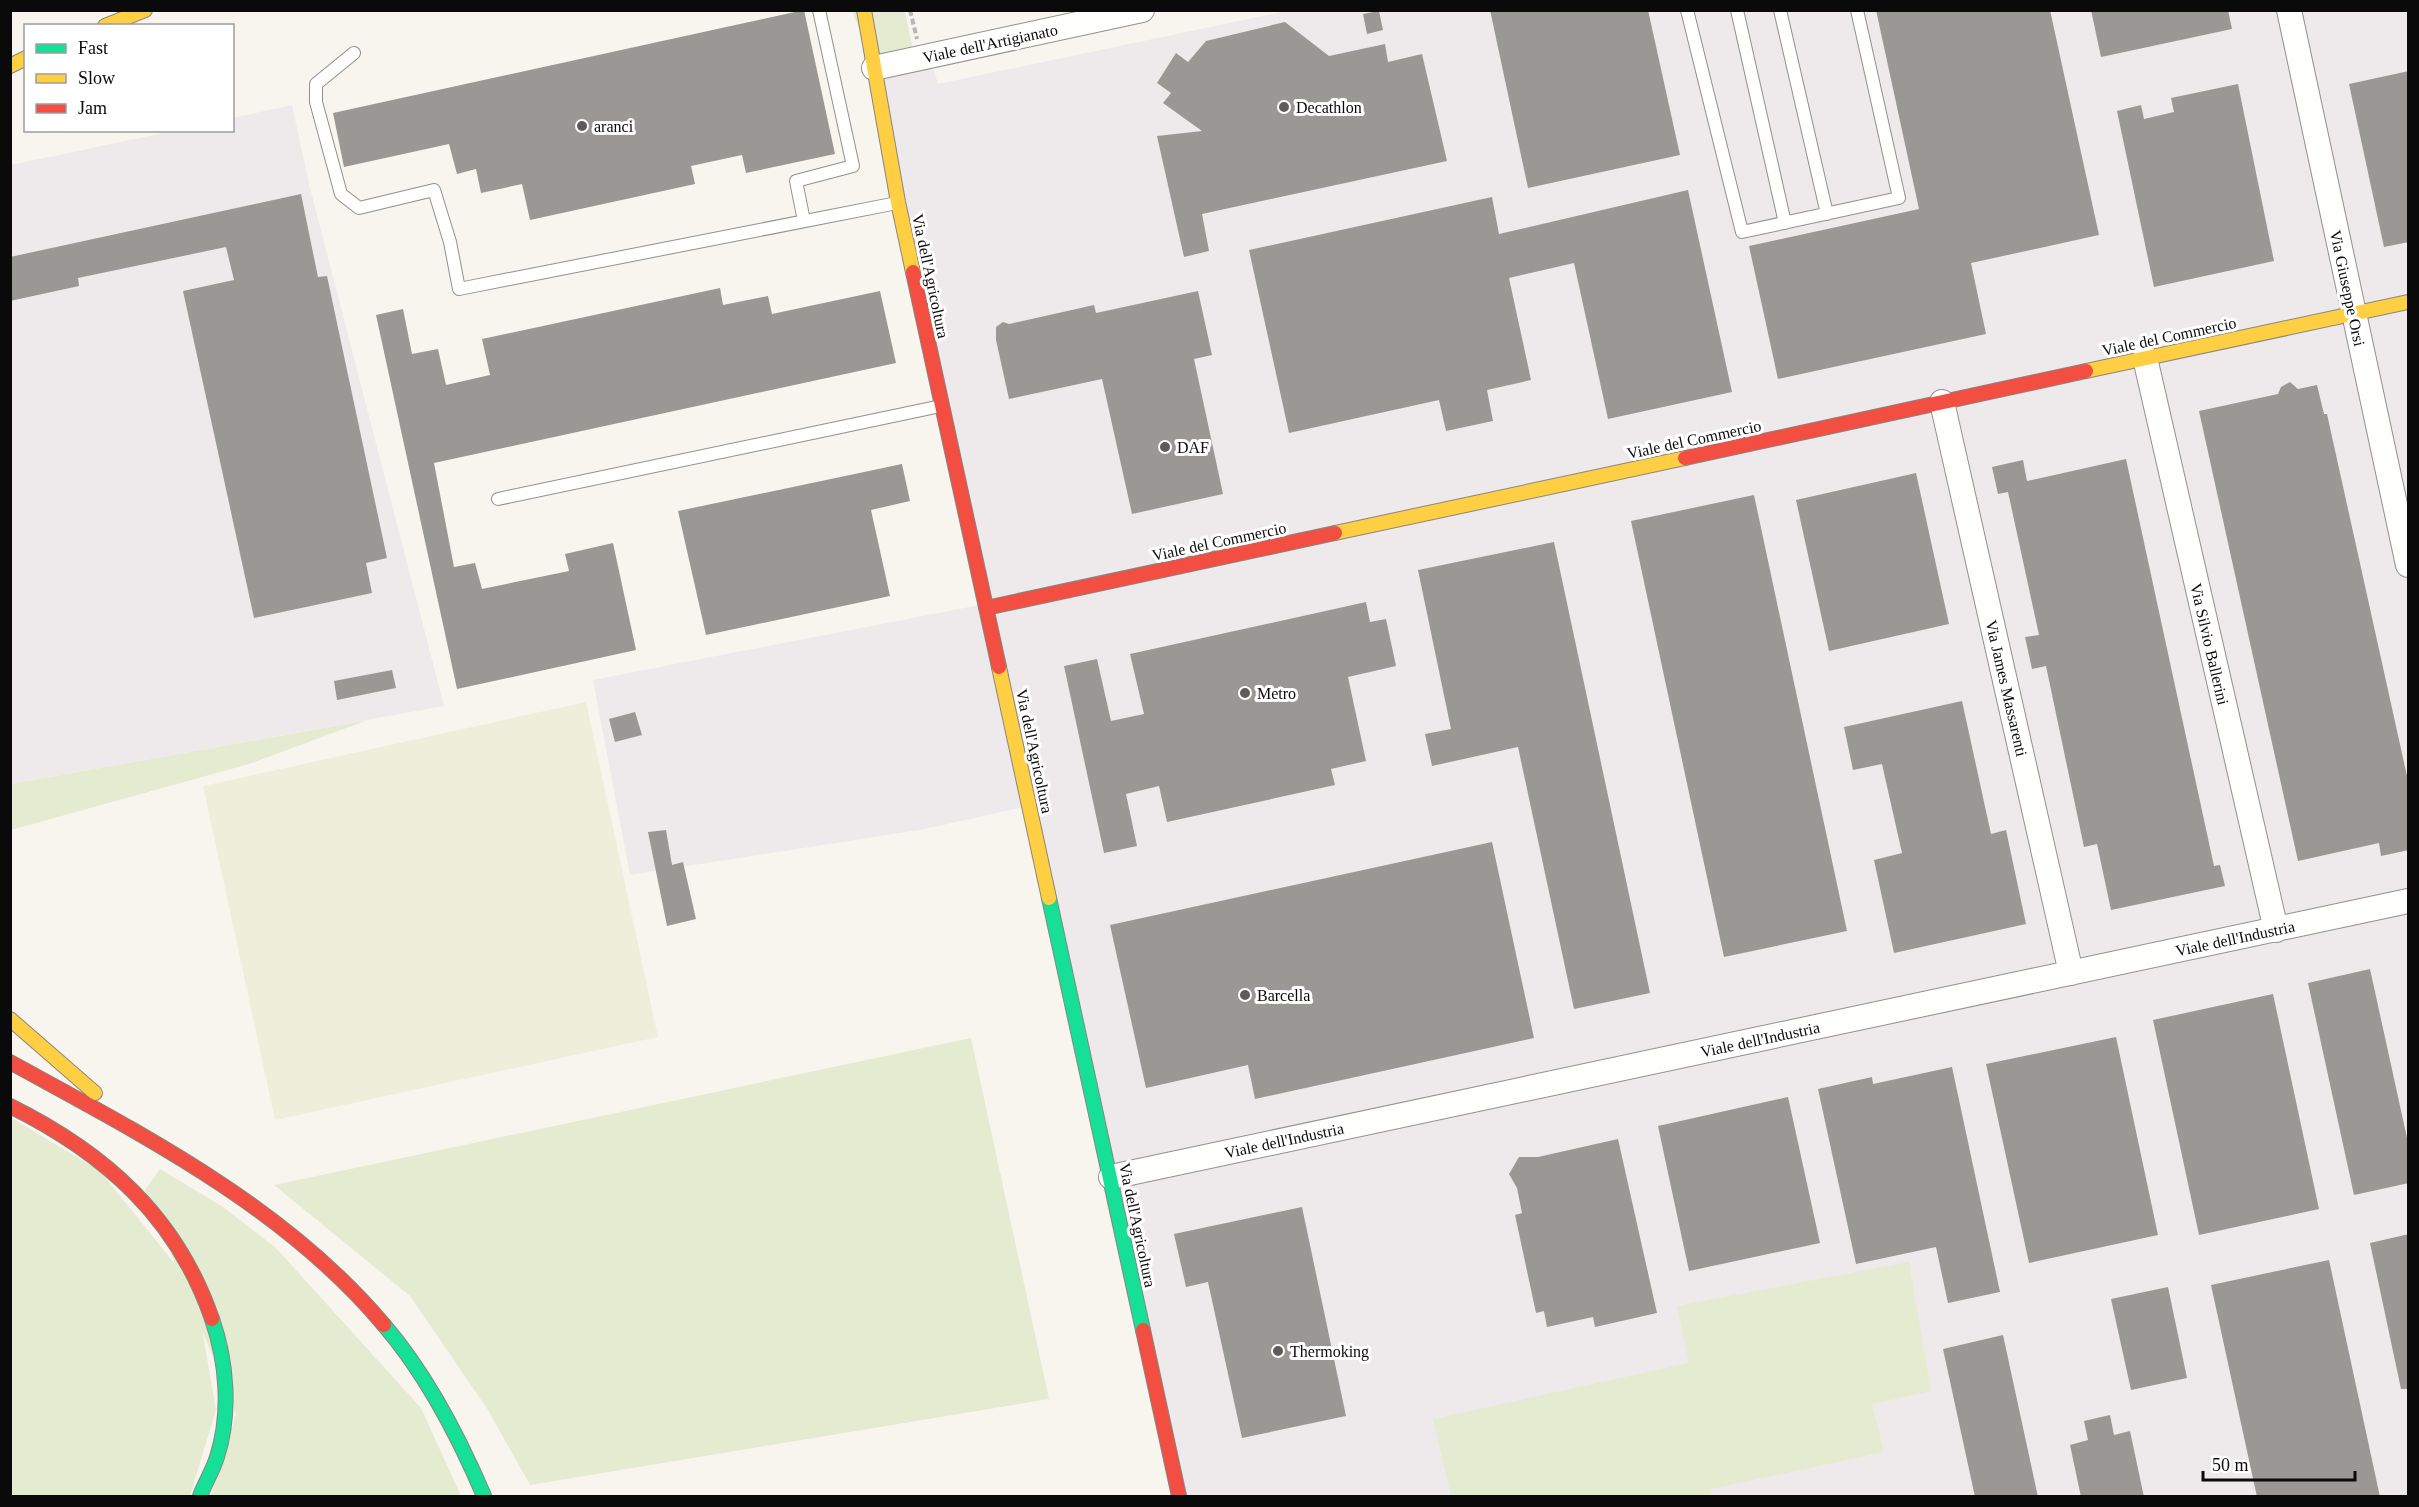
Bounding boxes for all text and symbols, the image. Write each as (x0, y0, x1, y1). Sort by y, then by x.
street label: Viale dell'Artigianato (921, 21, 1059, 67)
legend (24, 24, 234, 132)
text: Fast (78, 38, 108, 58)
text: Slow (78, 68, 115, 88)
text: Jam (78, 98, 107, 118)
place label: Decathlon (1296, 99, 1362, 116)
marker: Decathlon (1277, 100, 1291, 114)
place label: aranci (594, 118, 634, 135)
marker: aranci (575, 119, 589, 133)
street label: Via dell'Agricoltura (908, 212, 952, 340)
street label: Via Giuseppe Orsi (2326, 229, 2368, 348)
street label: Viale del Commercio (2100, 314, 2238, 359)
street label: Viale del Commercio (1625, 417, 1763, 462)
place label: DAF (1177, 439, 1209, 456)
marker: DAF (1158, 440, 1172, 454)
street label: Viale del Commercio (1150, 519, 1288, 564)
street label: Via Silvio Ballerini (2187, 582, 2232, 707)
street label: Via James Massarenti (1983, 618, 2031, 758)
place label: Metro (1257, 685, 1296, 702)
marker: Metro (1238, 686, 1252, 700)
street label: Via dell'Agricoltura (1012, 687, 1056, 815)
street label: Viale dell'Industria (2174, 918, 2296, 959)
place label: Barcella (1257, 987, 1310, 1004)
marker: Barcella (1238, 988, 1252, 1002)
street label: Viale dell'Industria (1699, 1019, 1821, 1060)
street label: Viale dell'Industria (1223, 1120, 1345, 1161)
street label: Via dell'Agricoltura (1115, 1161, 1159, 1289)
place label: Thermoking (1290, 1343, 1369, 1361)
marker: Thermoking (1271, 1344, 1285, 1358)
scale bar (2203, 1444, 2354, 1482)
text: 50 m (2212, 1455, 2249, 1475)

